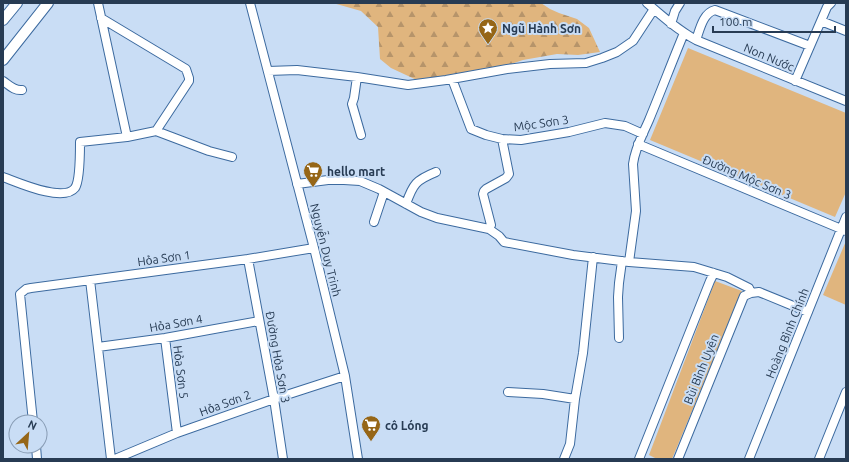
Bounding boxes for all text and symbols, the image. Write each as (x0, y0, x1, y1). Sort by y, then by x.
scale bar (713, 8, 835, 34)
text: 100 m (719, 15, 752, 28)
place icon: Ngũ Hành Sơn (477, 17, 499, 45)
place label: Ngũ Hành Sơn (502, 22, 581, 35)
street label: Non Nước (742, 41, 797, 74)
street label: Mộc Sơn 3 (513, 113, 570, 134)
street label: Đường Mộc Sơn 3 (700, 152, 793, 202)
supermarket icon: hello mart (302, 160, 324, 188)
place label: hello mart (327, 165, 385, 178)
street label: Nguyễn Duy Trinh (308, 202, 344, 298)
street label: Hỏa Sơn 1 (137, 248, 191, 268)
street label: Hoàng Bình Chính (763, 286, 811, 380)
street label: Đường Hỏa Sơn 3 (264, 310, 292, 404)
street label: Hỏa Sơn 4 (148, 312, 204, 334)
street label: Bùi Bỉnh Uyên (681, 332, 721, 406)
street label: Hỏa Sơn 5 (171, 345, 191, 399)
street label: Hỏa Sơn 2 (198, 388, 252, 418)
north arrow (8, 414, 48, 454)
supermarket icon: cô Lóng (360, 414, 382, 442)
text: N (26, 418, 39, 432)
place label: cô Lóng (385, 419, 429, 432)

